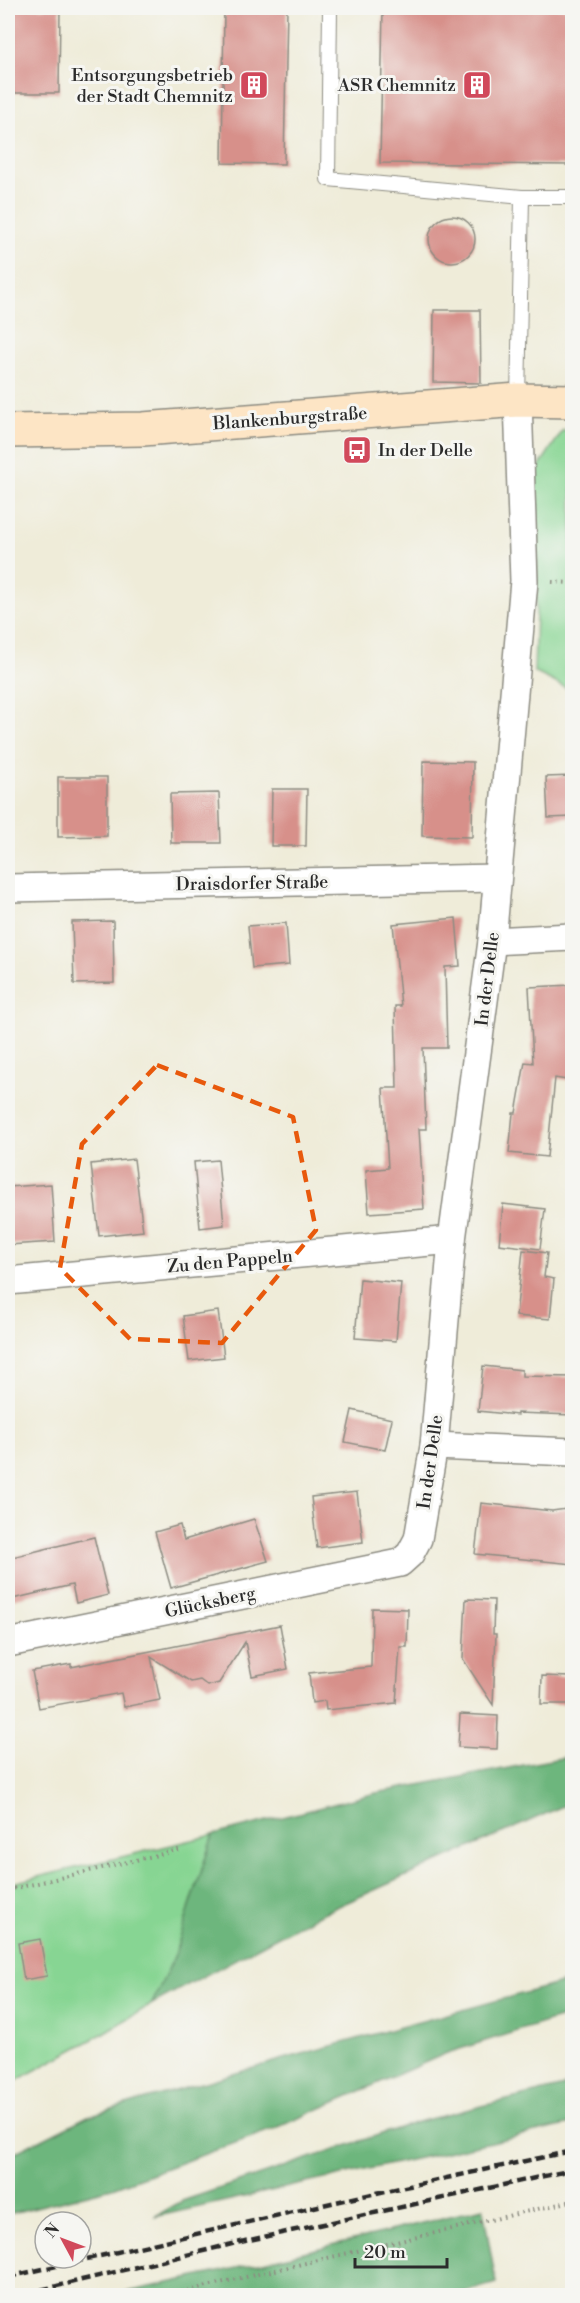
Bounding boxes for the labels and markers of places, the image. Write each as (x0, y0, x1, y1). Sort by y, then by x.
place label: Entsorgungsbetrieb der Stadt Chemnitz (71, 64, 233, 108)
building icon: Entsorgungsbetrieb der Stadt Chemnitz (238, 69, 270, 101)
building icon: ASR Chemnitz (461, 69, 493, 101)
place label: ASR Chemnitz (337, 74, 456, 97)
bus stop icon: In der Delle (341, 434, 373, 466)
place label: In der Delle (378, 439, 473, 462)

